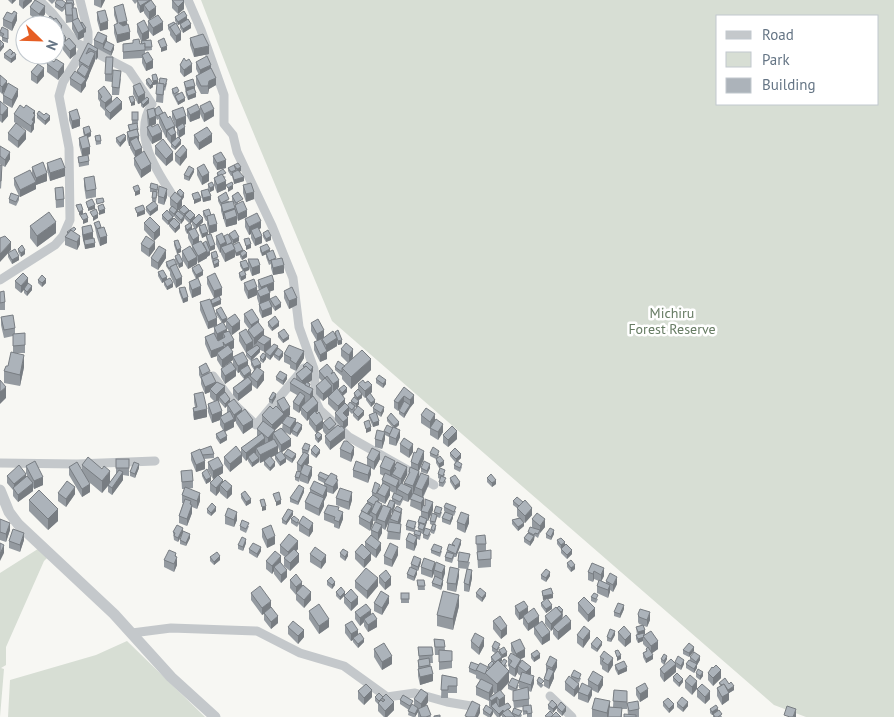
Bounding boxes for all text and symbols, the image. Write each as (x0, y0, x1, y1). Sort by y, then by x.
north arrow (15, 15, 65, 65)
legend (716, 15, 879, 105)
text: Road (762, 25, 794, 44)
text: N (42, 37, 62, 53)
text: Park (762, 50, 790, 69)
text: Building (762, 75, 816, 94)
park label: Michiru Forest Reserve (628, 304, 716, 338)

